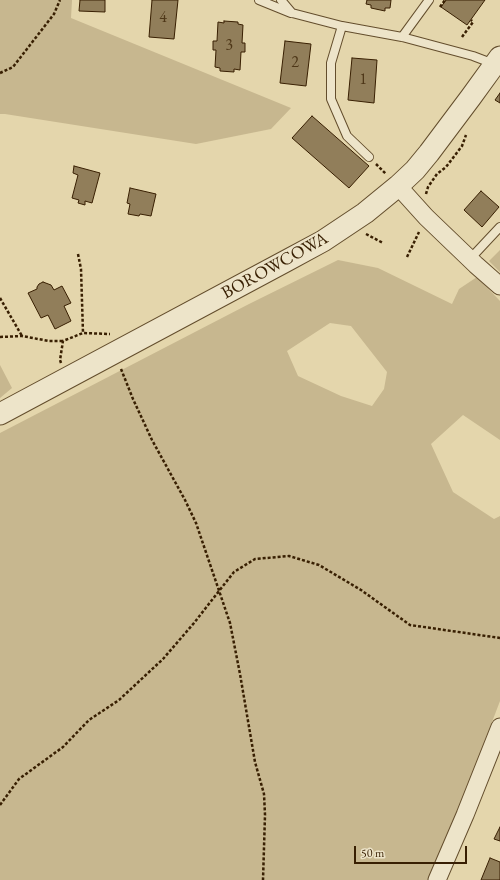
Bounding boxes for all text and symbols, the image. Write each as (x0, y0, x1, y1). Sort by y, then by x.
house number: 4 (159, 8, 167, 28)
house number: 3 (225, 36, 233, 56)
house number: 2 (291, 53, 299, 73)
house number: 1 (359, 70, 367, 90)
street label: BOROWCOWA (218, 228, 332, 304)
scale bar (356, 838, 469, 864)
text: 50 m (361, 845, 384, 861)

